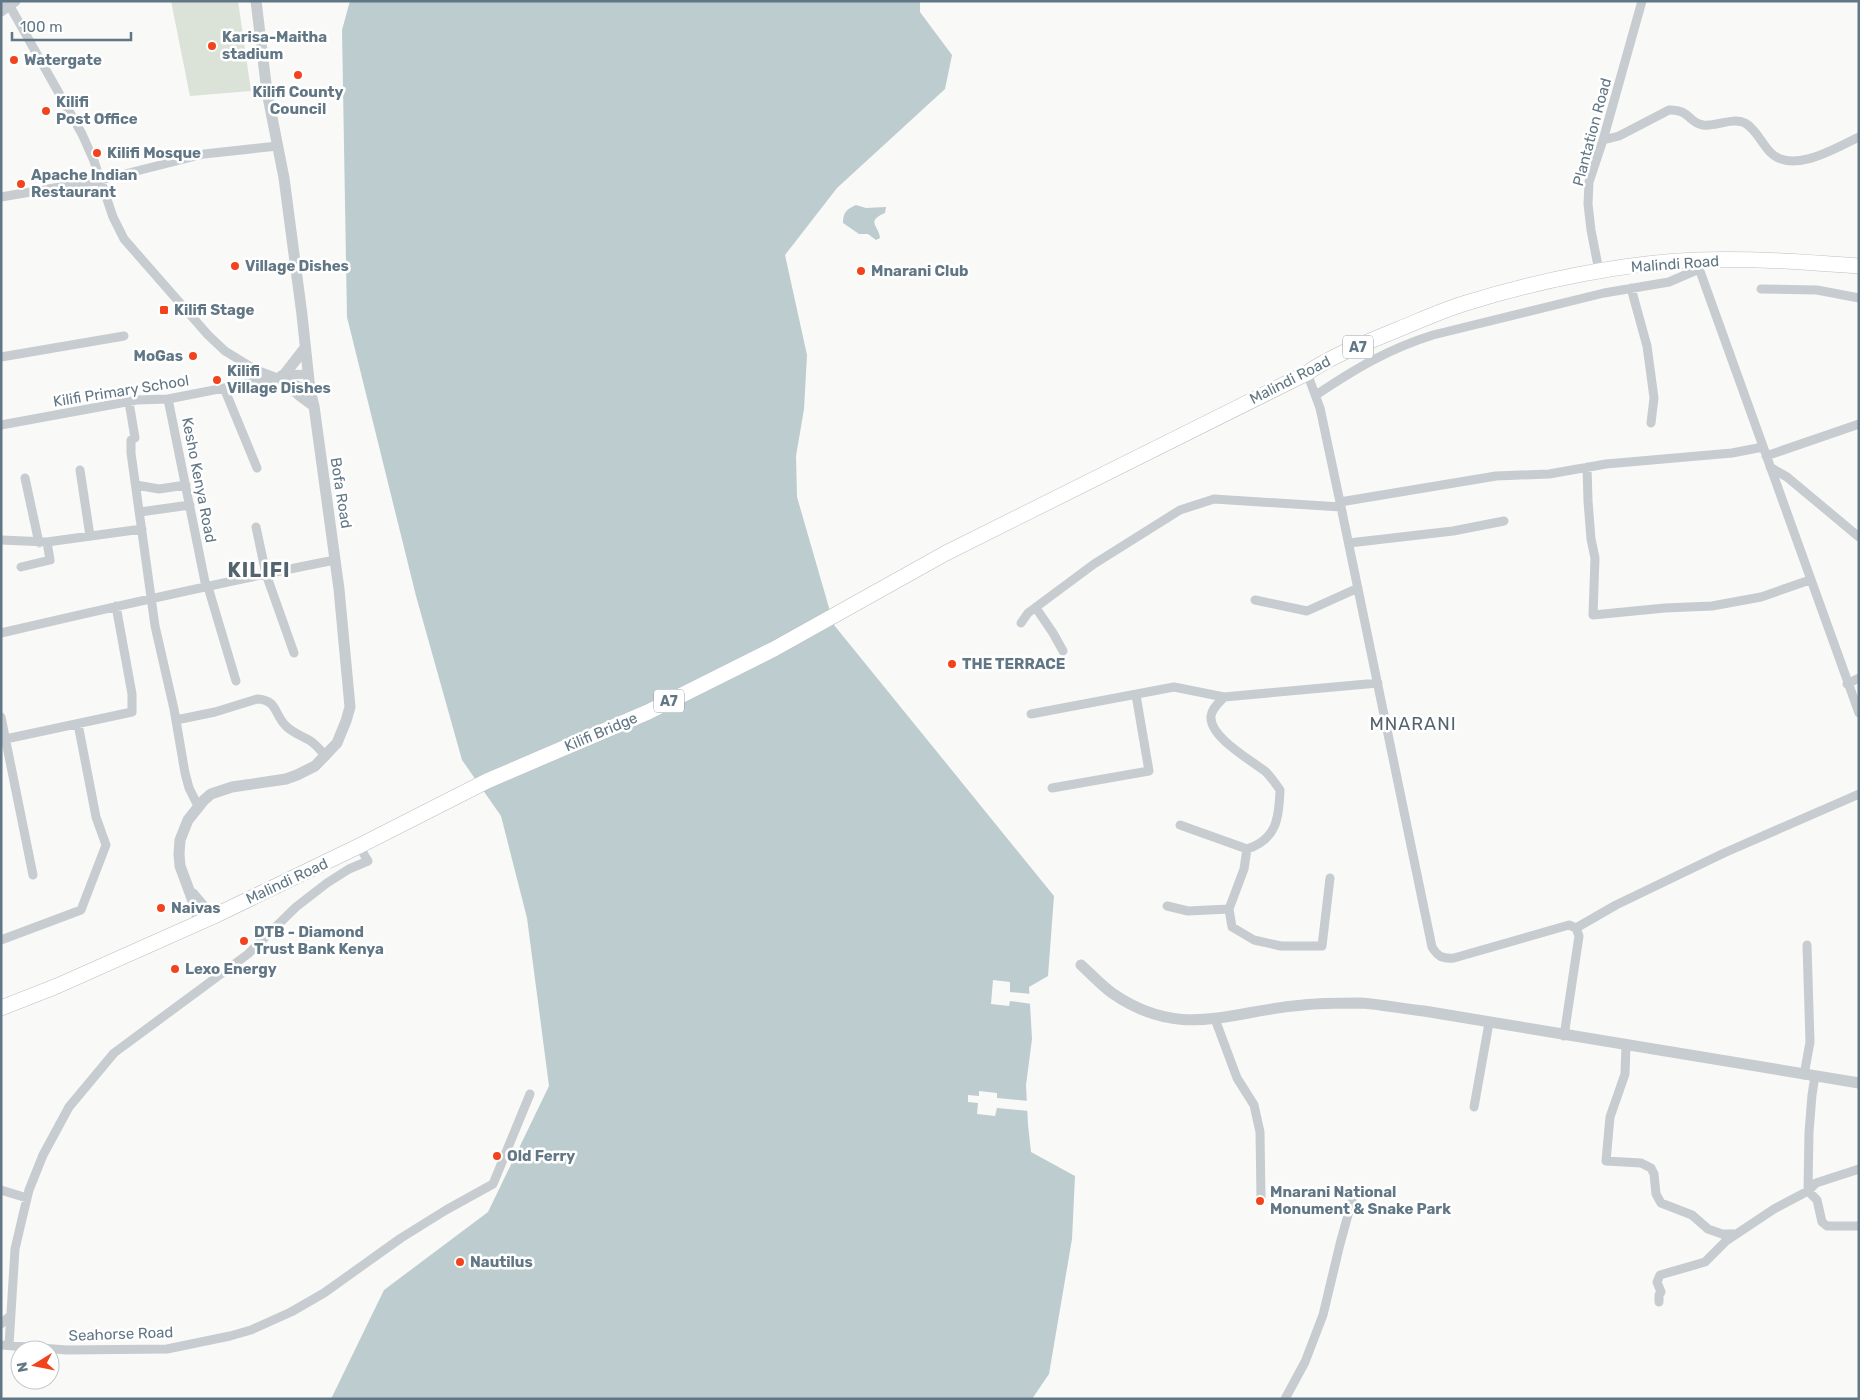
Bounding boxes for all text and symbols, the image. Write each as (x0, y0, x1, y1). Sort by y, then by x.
scale bar (12, 10, 131, 42)
text: 100 m (20, 18, 62, 36)
place label: Karisa-Maitha stadium (222, 28, 327, 63)
marker: Karisa-Maitha stadium (206, 40, 218, 52)
place label: Watergate (24, 51, 102, 69)
marker: Watergate (8, 54, 20, 66)
marker: Kilifi County Council (292, 69, 304, 81)
street label: Plantation Road (1569, 76, 1615, 188)
place label: Kilifi County Council (253, 83, 344, 118)
place label: Kilifi Post Office (56, 93, 138, 128)
marker: Kilifi Post Office (40, 105, 52, 117)
place label: Kilifi Mosque (107, 144, 201, 162)
marker: Kilifi Mosque (91, 147, 103, 159)
place label: Apache Indian Restaurant (31, 166, 138, 201)
marker: Apache Indian Restaurant (15, 178, 27, 190)
street label: Malindi Road (1630, 252, 1720, 276)
place label: Village Dishes (245, 257, 349, 275)
marker: Village Dishes (229, 260, 241, 272)
place label: Mnarani Club (871, 262, 968, 280)
marker: Mnarani Club (855, 265, 867, 277)
place label: Kilifi Stage (174, 301, 254, 319)
marker: Kilifi Stage (158, 304, 170, 316)
road number: A7 (1343, 336, 1373, 358)
place label: MoGas (133, 347, 183, 365)
marker: MoGas (187, 350, 199, 362)
street label: Malindi Road (1247, 352, 1333, 408)
place label: Kilifi Village Dishes (227, 362, 331, 397)
street label: Kilifi Primary School (52, 371, 190, 411)
marker: Kilifi Village Dishes (211, 374, 223, 386)
street label: Kesho Kenya Road (178, 416, 220, 544)
street label: Bofa Road (327, 456, 355, 530)
district label: KILIFI (228, 558, 291, 582)
place label: THE TERRACE (962, 655, 1065, 673)
marker: THE TERRACE (946, 658, 958, 670)
road number: A7 (654, 689, 684, 712)
street label: Kilifi Bridge (562, 709, 640, 755)
district label: MNARANI (1369, 713, 1457, 735)
street label: Malindi Road (243, 854, 331, 908)
place label: Naivas (171, 899, 221, 917)
marker: Naivas (155, 902, 167, 914)
place label: DTB - Diamond Trust Bank Kenya (254, 923, 384, 958)
marker: DTB - Diamond Trust Bank Kenya (238, 935, 250, 947)
place label: Lexo Energy (185, 960, 277, 978)
marker: Lexo Energy (169, 963, 181, 975)
place label: Old Ferry (507, 1147, 575, 1165)
marker: Old Ferry (491, 1150, 503, 1162)
place label: Mnarani National Monument & Snake Park (1270, 1183, 1451, 1218)
marker: Mnarani National Monument & Snake Park (1254, 1195, 1266, 1207)
place label: Nautilus (470, 1253, 533, 1271)
marker: Nautilus (454, 1256, 466, 1268)
street label: Seahorse Road (68, 1323, 174, 1345)
north arrow (10, 1340, 60, 1390)
text: N (13, 1361, 32, 1374)

